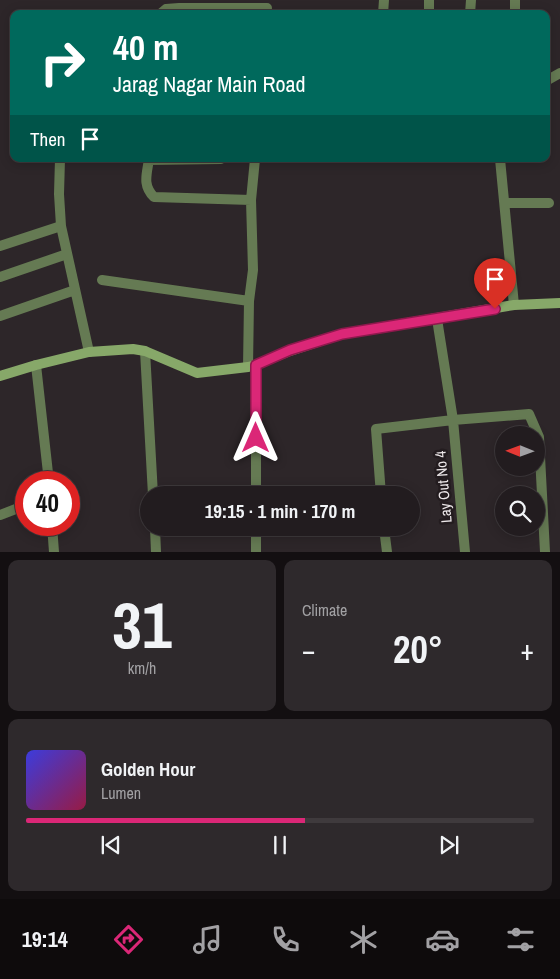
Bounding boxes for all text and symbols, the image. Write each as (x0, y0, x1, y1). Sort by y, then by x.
text: 40 m (113, 24, 178, 71)
icon: right (30, 30, 95, 95)
text: Jarag Nagar Main Road (113, 69, 306, 99)
icon: arrive (76, 125, 104, 153)
text: Then (30, 126, 66, 152)
pin (474, 258, 516, 309)
icon: arrive (481, 265, 509, 293)
position arrow (229, 411, 281, 463)
north arrow (495, 426, 545, 476)
map controls (495, 426, 545, 536)
street label: Lay Out No 4 (429, 450, 457, 524)
speed limit sign: 40 (15, 471, 80, 536)
button: search (495, 486, 545, 536)
text: 19:15 · 1 min · 170 m (205, 498, 355, 524)
text: 31 (112, 581, 172, 668)
text: Climate (302, 599, 347, 621)
text: 20° (393, 624, 443, 675)
text: − (302, 631, 315, 669)
text: + (521, 631, 534, 669)
text: km/h (128, 657, 156, 679)
text: Golden Hour (101, 756, 195, 782)
text: Lumen (101, 782, 141, 804)
icon: previous (97, 831, 125, 859)
icon: pause (266, 831, 294, 859)
icon: next (435, 831, 463, 859)
icon: directions (111, 922, 146, 957)
icon: music (190, 922, 225, 957)
icon: phone (268, 922, 303, 957)
icon: climate (346, 922, 381, 957)
icon: car (425, 922, 460, 957)
icon: filters (503, 922, 538, 957)
text: 19:14 (22, 924, 68, 954)

